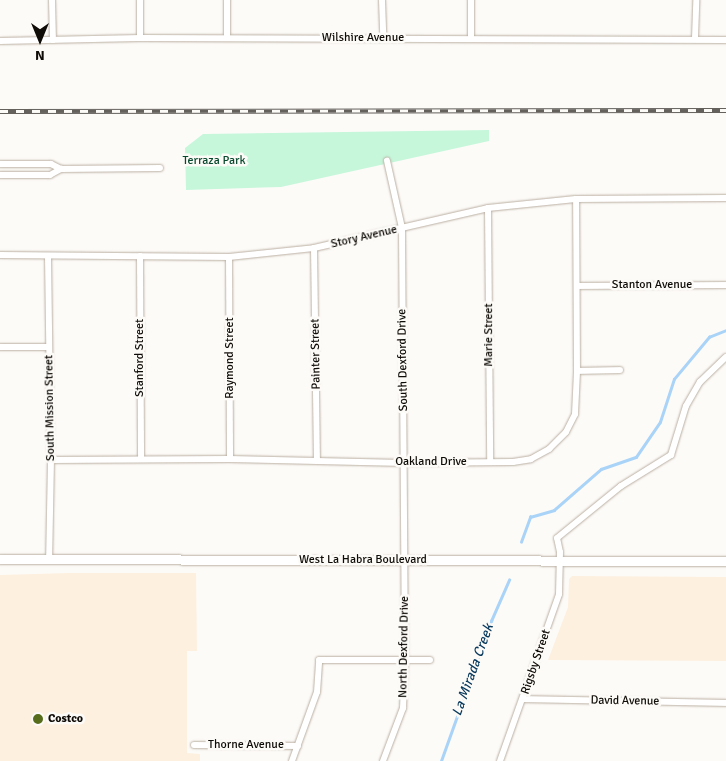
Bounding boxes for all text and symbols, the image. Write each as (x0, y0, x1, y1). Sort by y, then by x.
north arrow (15, 15, 65, 65)
street label: Wilshire Avenue (322, 31, 404, 45)
text: N (35, 47, 45, 64)
park label: Terraza Park (183, 154, 245, 168)
street label: Story Avenue (329, 222, 399, 252)
street label: Stanton Avenue (612, 278, 692, 292)
street label: Marie Street (482, 303, 496, 367)
street label: South Dexford Drive (395, 309, 411, 411)
street label: Raymond Street (223, 317, 237, 399)
street label: Painter Street (308, 318, 324, 390)
street label: Stanford Street (133, 319, 147, 397)
street label: South Mission Street (42, 355, 58, 461)
street label: Oakland Drive (395, 455, 467, 469)
street label: West La Habra Boulevard (299, 553, 427, 567)
street label: North Dexford Drive (396, 596, 412, 698)
water label: La Mirada Creek (449, 622, 497, 718)
street label: Rigsby Street (518, 628, 554, 696)
street label: David Avenue (591, 693, 659, 709)
place label: Costco (48, 712, 83, 726)
marker: Costco (32, 713, 44, 725)
street label: Thorne Avenue (208, 738, 284, 752)

